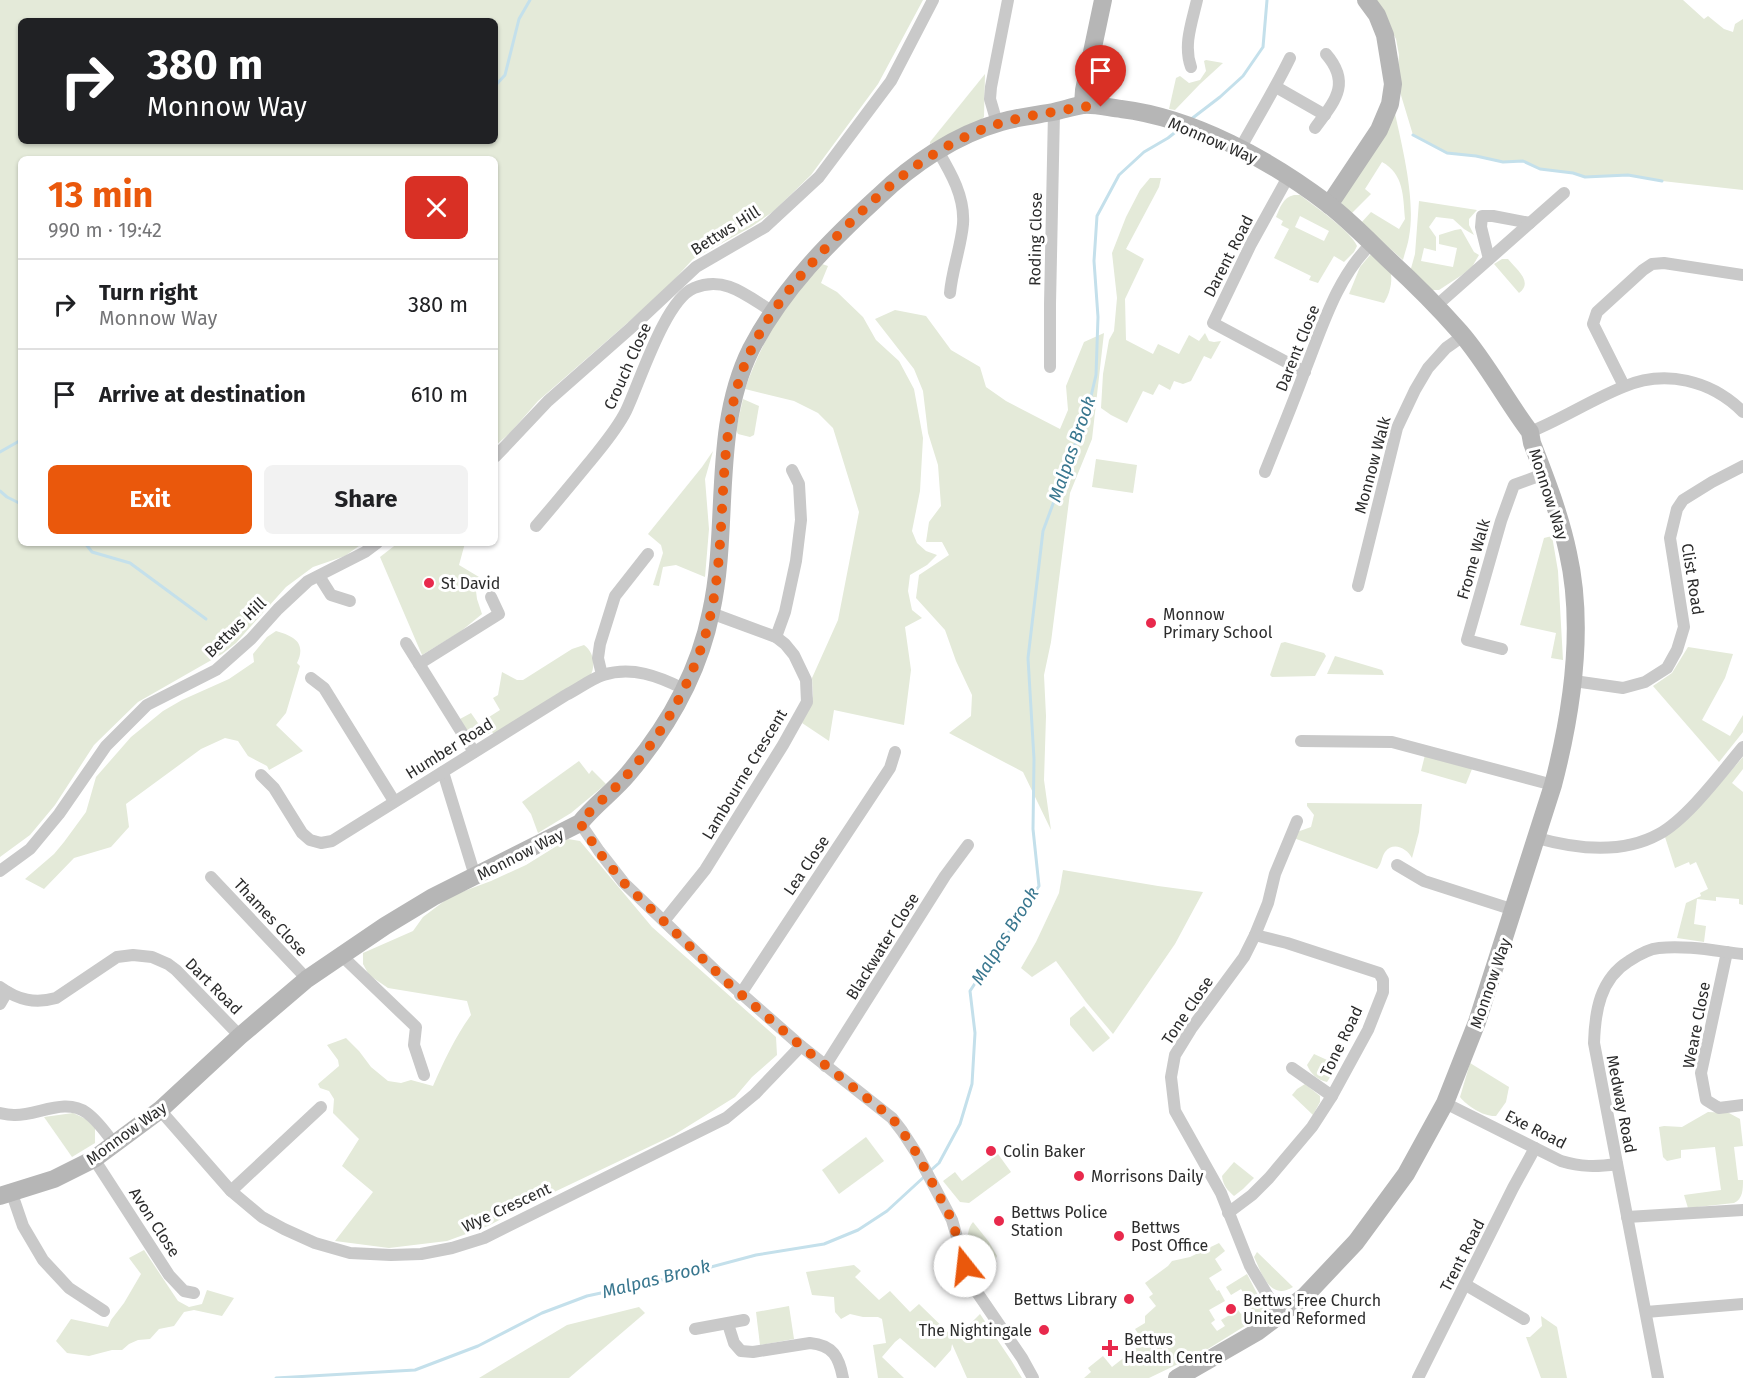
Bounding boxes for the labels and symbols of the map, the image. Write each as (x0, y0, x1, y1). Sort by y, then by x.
pin (1075, 45, 1126, 107)
street label: Monnow Way (1166, 113, 1260, 168)
street label: Roding Close (1025, 192, 1046, 286)
street label: Bettws Hill (687, 202, 764, 259)
street label: Darent Road (1200, 212, 1257, 300)
street label: Darent Close (1271, 302, 1323, 394)
street label: Crouch Close (600, 320, 655, 413)
water label: Malpas Brook (1044, 393, 1100, 505)
street label: Monnow Walk (1350, 414, 1395, 516)
street label: Monnow Way (1525, 446, 1572, 542)
street label: Frome Walk (1453, 516, 1494, 602)
street label: Clist Road (1677, 542, 1708, 616)
place label: St David (441, 574, 500, 593)
marker: St David (422, 576, 436, 590)
street label: Bettws Hill (201, 593, 270, 661)
place label: Monnow Primary School (1163, 605, 1273, 642)
marker: Monnow Primary School (1144, 616, 1158, 630)
street label: Lambourne Crescent (698, 705, 791, 843)
street label: Humber Road (402, 714, 496, 783)
street label: Monnow Way (474, 824, 567, 884)
street label: Lea Close (780, 832, 833, 899)
street label: Thames Close (230, 874, 311, 960)
water label: Malpas Brook (966, 883, 1044, 989)
street label: Blackwater Close (842, 889, 923, 1003)
street label: Monnow Way (1466, 935, 1515, 1031)
street label: Dart Road (181, 954, 246, 1019)
street label: Tone Close (1158, 973, 1217, 1048)
street label: Weare Close (1679, 980, 1714, 1070)
street label: Tone Road (1316, 1003, 1367, 1080)
street label: Medway Road (1603, 1053, 1640, 1155)
street label: Monnow Way (82, 1098, 170, 1169)
street label: Exe Road (1502, 1106, 1570, 1153)
place label: Colin Baker (1003, 1142, 1086, 1161)
marker: Colin Baker (984, 1144, 998, 1158)
place label: Morrisons Daily (1091, 1167, 1203, 1186)
marker: Morrisons Daily (1072, 1169, 1086, 1183)
street label: Wye Crescent (459, 1179, 554, 1236)
street label: Avon Close (125, 1184, 184, 1261)
place label: Bettws Police Station (1011, 1203, 1108, 1240)
marker: Bettws Police Station (992, 1214, 1006, 1228)
street label: Trent Road (1436, 1216, 1489, 1295)
place label: Bettws Post Office (1131, 1218, 1208, 1255)
marker: Bettws Post Office (1112, 1229, 1126, 1243)
position arrow (933, 1234, 997, 1298)
water label: Malpas Brook (600, 1255, 713, 1303)
place label: Bettws Library (1013, 1290, 1117, 1309)
place label: Bettws Free Church United Reformed (1243, 1291, 1381, 1328)
marker: Bettws Library (1122, 1292, 1136, 1306)
marker: Bettws Free Church United Reformed (1224, 1302, 1238, 1316)
place label: The Nightingale (919, 1321, 1032, 1340)
marker: The Nightingale (1037, 1323, 1051, 1337)
place label: Bettws Health Centre (1124, 1330, 1223, 1367)
marker: Bettws Health Centre (1101, 1339, 1119, 1357)

